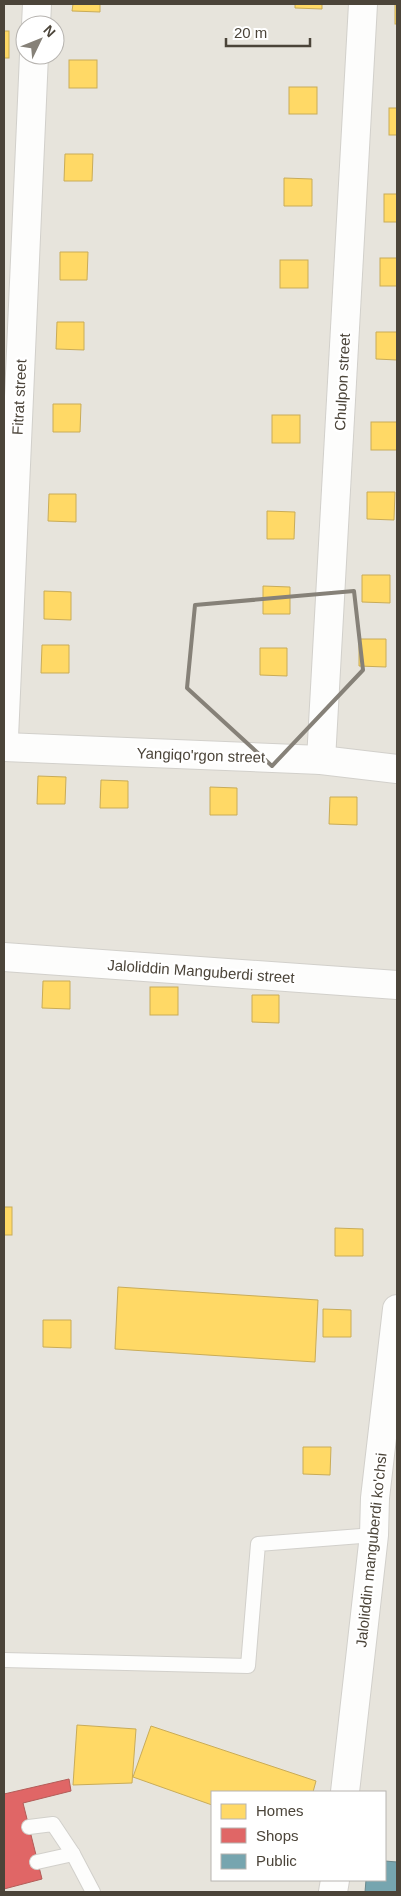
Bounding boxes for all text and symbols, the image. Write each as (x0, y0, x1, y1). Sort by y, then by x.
north arrow (15, 15, 65, 65)
scale bar (226, 15, 310, 47)
text: N (40, 22, 59, 40)
text: 20 m (234, 24, 267, 41)
street label: Chulpon street (331, 332, 353, 431)
street label: Fitrat street (9, 358, 30, 435)
street label: Yangiqo'rgon street (136, 744, 266, 766)
street label: Jaloliddin Manguberdi street (107, 956, 296, 986)
street label: Jaloliddin manguberdi ko'chsi (352, 1452, 390, 1648)
legend (211, 1791, 386, 1881)
text: Homes (256, 1802, 304, 1819)
text: Shops (256, 1827, 299, 1844)
text: Public (256, 1852, 297, 1869)

